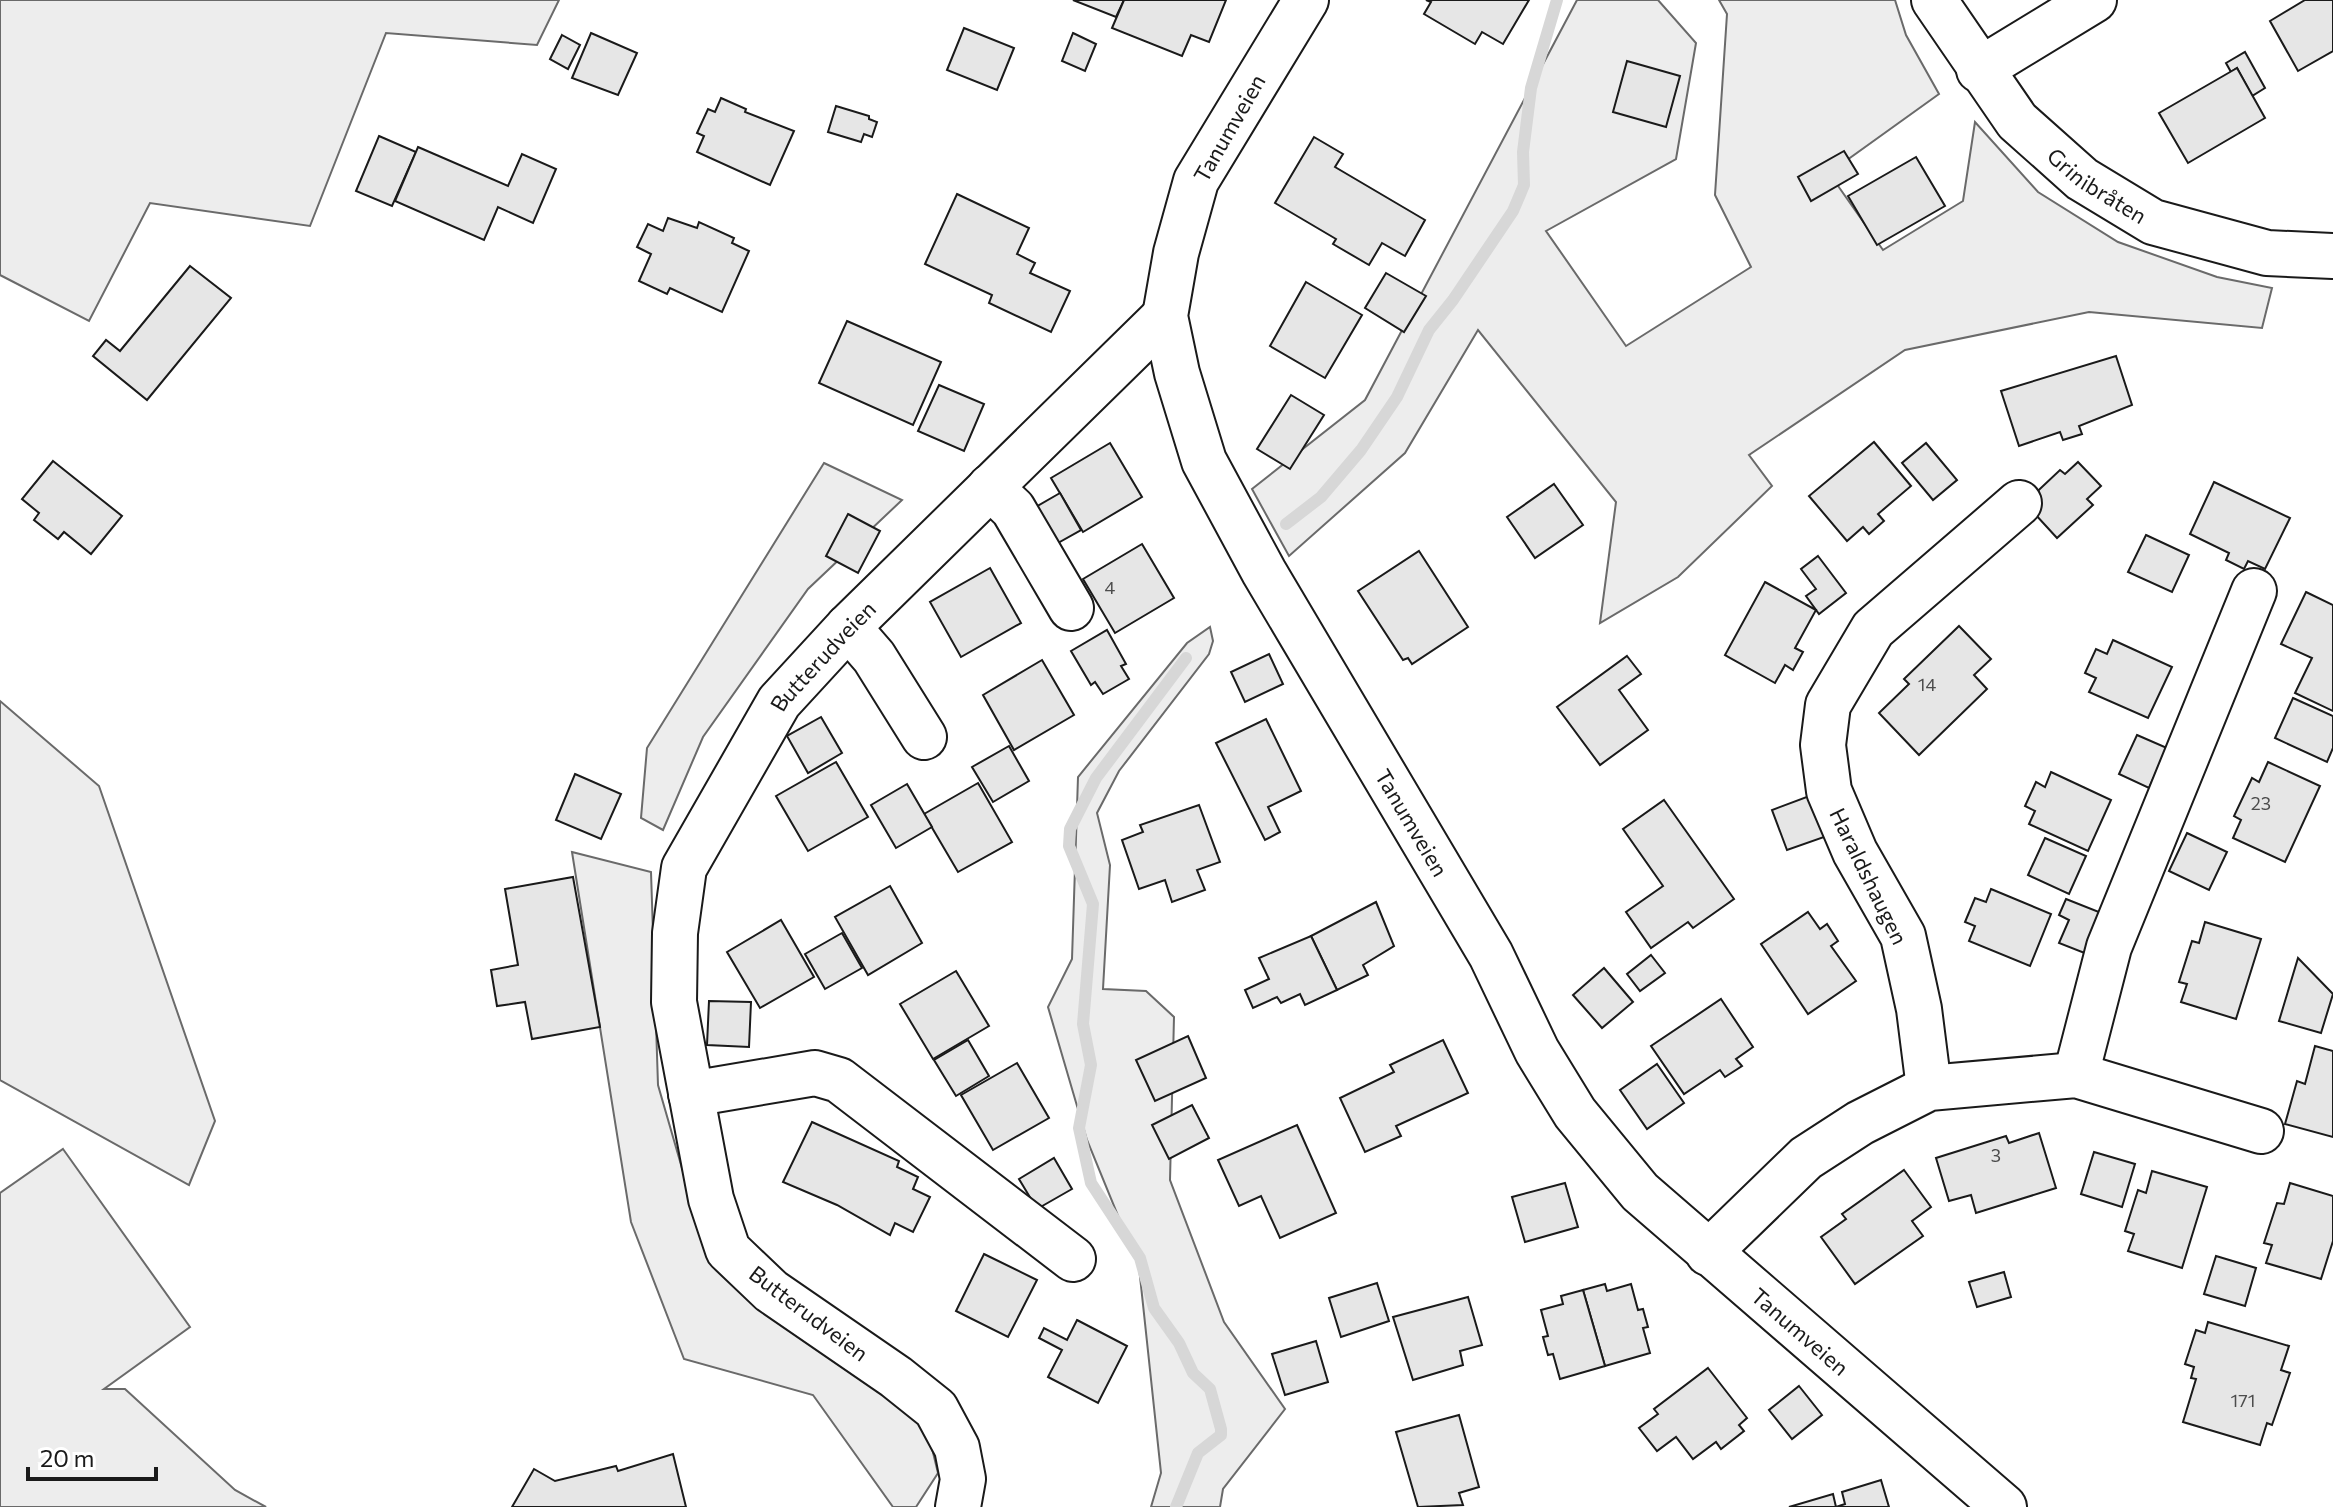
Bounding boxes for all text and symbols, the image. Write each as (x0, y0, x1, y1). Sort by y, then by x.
street label: Tanumveien (1187, 69, 1271, 187)
street label: Grinibråten (2042, 141, 2152, 229)
house number: 4 (1105, 576, 1116, 598)
street label: Butterudveien (763, 595, 881, 716)
house number: 14 (1918, 673, 1936, 695)
street label: Tanumveien (1370, 764, 1455, 881)
house number: 23 (2251, 792, 2271, 814)
street label: Haraldshaugen (1824, 803, 1914, 949)
house number: 3 (1991, 1144, 2001, 1166)
street label: Butterudveien (744, 1259, 874, 1367)
street label: Tanumveien (1746, 1281, 1855, 1380)
house number: 171 (2231, 1389, 2255, 1411)
scale bar (28, 1431, 156, 1481)
text: 20 m (40, 1443, 94, 1472)

